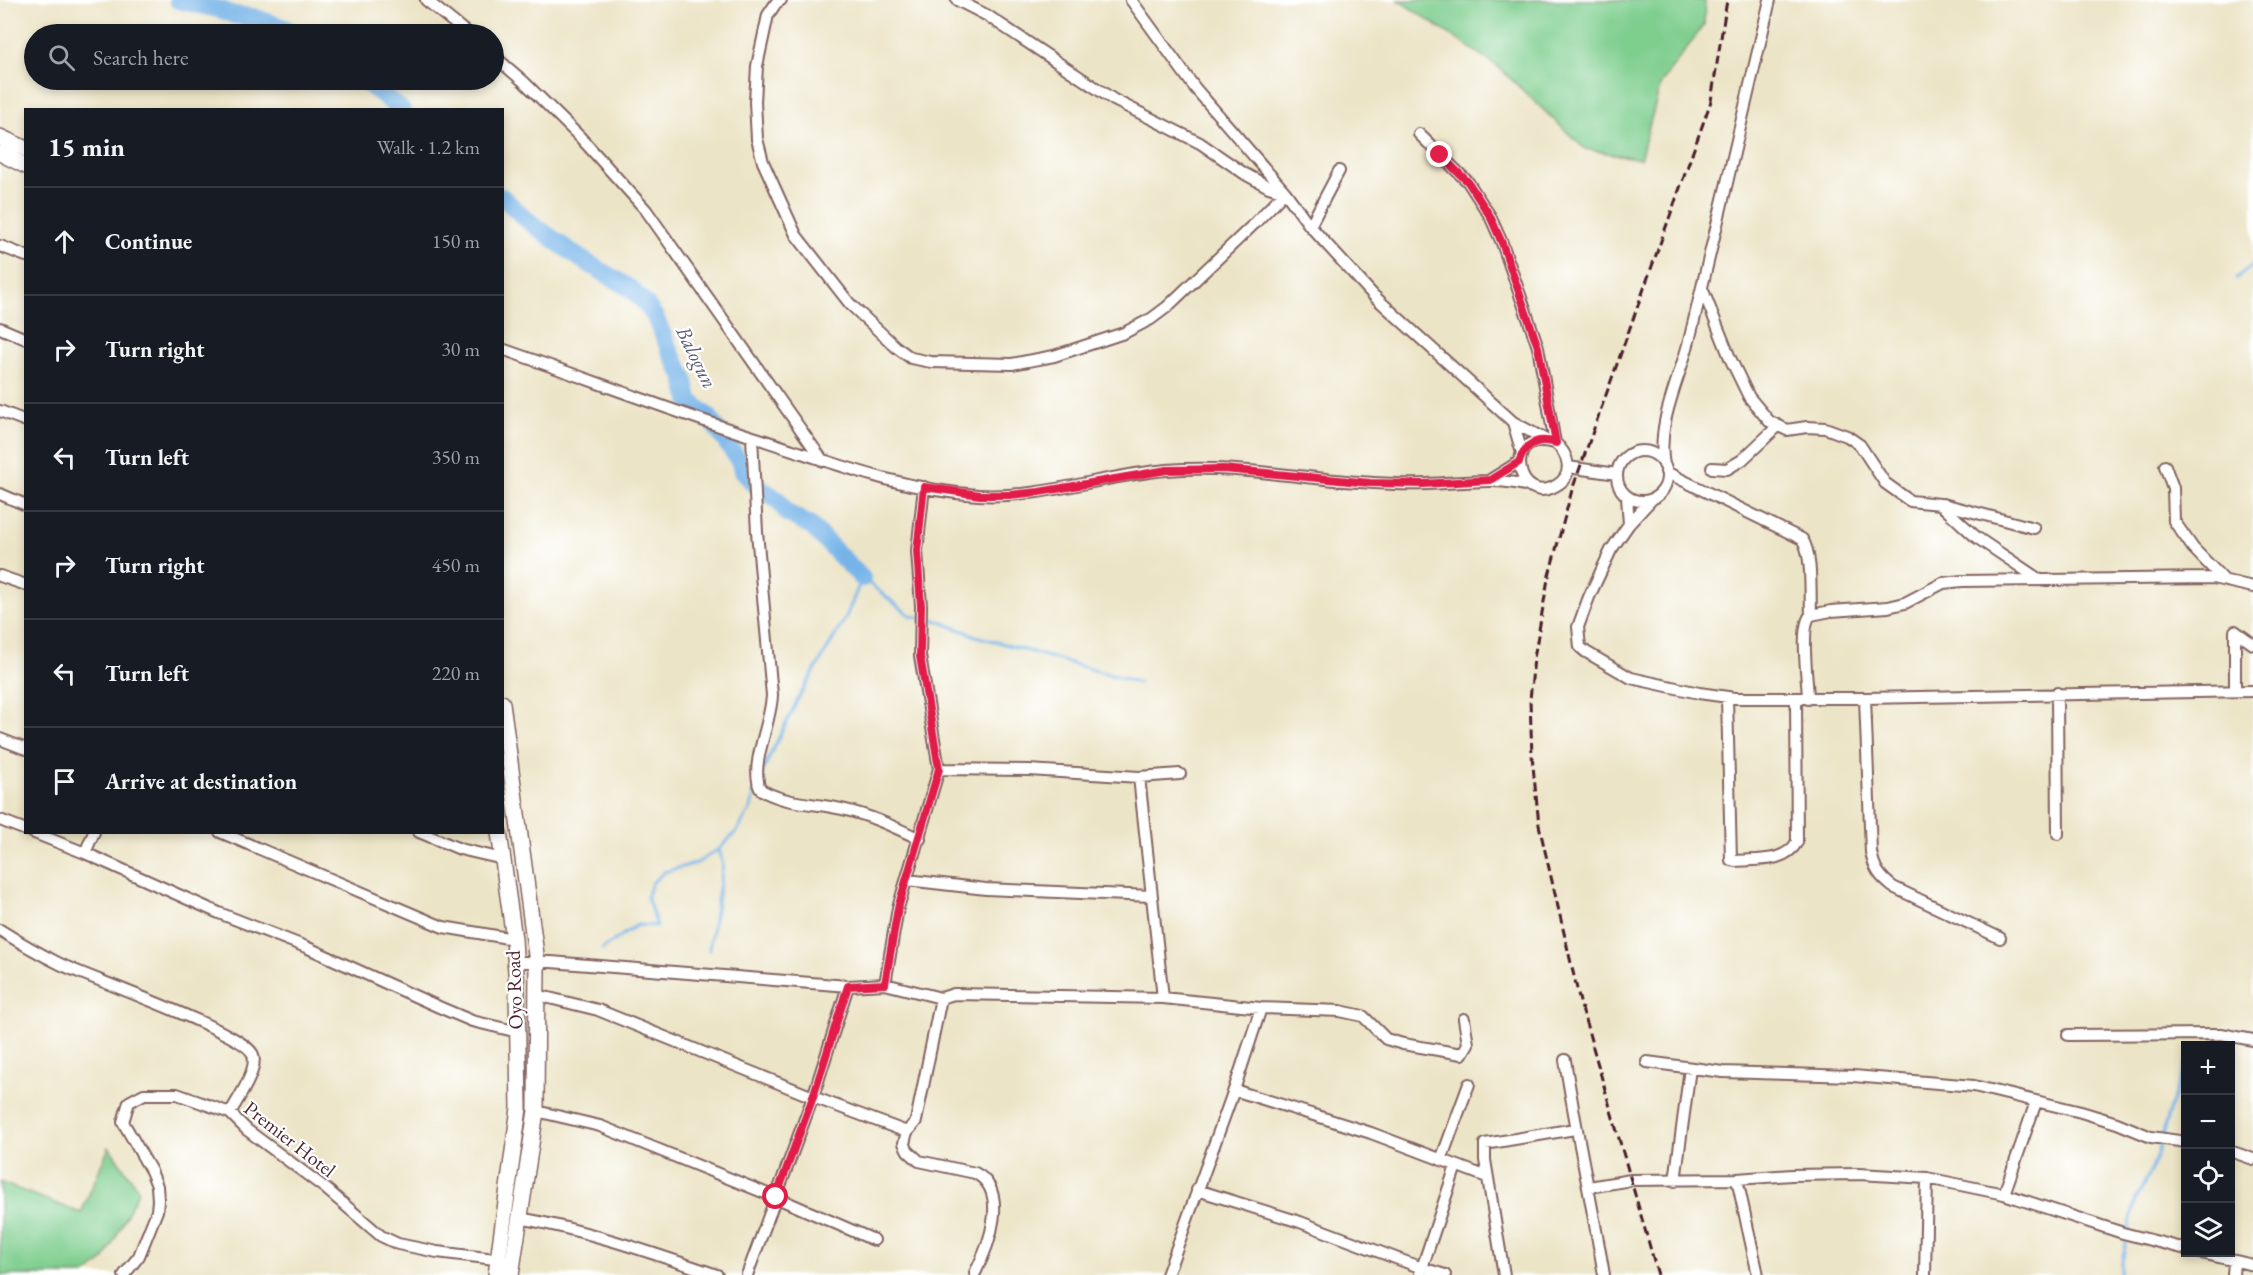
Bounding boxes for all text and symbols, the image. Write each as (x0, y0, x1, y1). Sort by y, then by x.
search box (24, 24, 504, 90)
icon: search (45, 41, 78, 74)
text: Search here (93, 43, 188, 72)
text: 15 min (48, 130, 125, 164)
text: Walk · 1.2 km (377, 134, 480, 160)
route end (1426, 141, 1452, 167)
icon: ahead (48, 225, 81, 258)
text: Continue (105, 227, 192, 256)
text: 150 m (432, 228, 480, 254)
water label: Balogun (670, 321, 724, 393)
icon: right (48, 333, 81, 366)
text: Turn right (105, 335, 204, 364)
text: 30 m (441, 336, 480, 362)
icon: left (48, 441, 81, 474)
text: Turn left (105, 443, 189, 472)
text: 350 m (432, 444, 480, 470)
icon: right (48, 549, 81, 582)
text: Turn right (105, 551, 204, 580)
text: 450 m (432, 552, 480, 578)
icon: left (48, 657, 81, 690)
text: Turn left (105, 659, 189, 688)
text: 220 m (432, 660, 480, 686)
icon: arrive (48, 765, 81, 798)
text: Arrive at destination (105, 767, 297, 796)
street label: Oyo Road (500, 949, 528, 1030)
map controls (2181, 1041, 2235, 1257)
button: + (2181, 1041, 2235, 1095)
street label: Premier Hotel (239, 1095, 341, 1183)
button: − (2181, 1095, 2235, 1149)
button: locate (2181, 1149, 2235, 1203)
route start (762, 1183, 788, 1209)
button: layers (2181, 1203, 2235, 1257)

